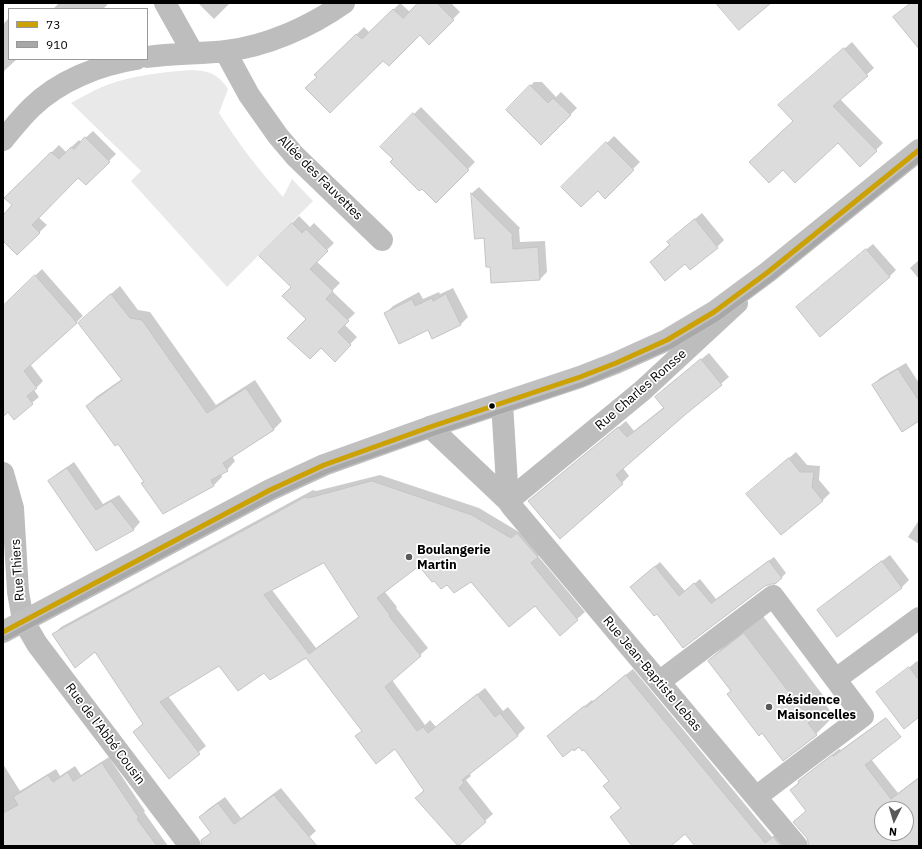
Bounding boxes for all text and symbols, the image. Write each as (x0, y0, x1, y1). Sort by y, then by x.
legend (8, 8, 148, 60)
text: 73 (46, 17, 60, 32)
text: 910 (46, 37, 68, 52)
street label: Allée des Fauvettes (274, 132, 366, 224)
street label: Rue Charles Ronsse (592, 346, 690, 434)
unlabelled marker (487, 401, 497, 411)
street label: Rue Thiers (8, 538, 28, 602)
place label: Boulangerie Martin (417, 542, 491, 573)
marker: Boulangerie Martin (404, 552, 414, 562)
street label: Rue Jean-Baptiste Lebas (599, 613, 705, 735)
street label: Rue de l'Abbé Cousin (62, 680, 148, 788)
place label: Résidence Maisoncelles (777, 692, 856, 723)
marker: Résidence Maisoncelles (764, 702, 774, 712)
north arrow (874, 801, 914, 841)
text: N (888, 825, 898, 839)

